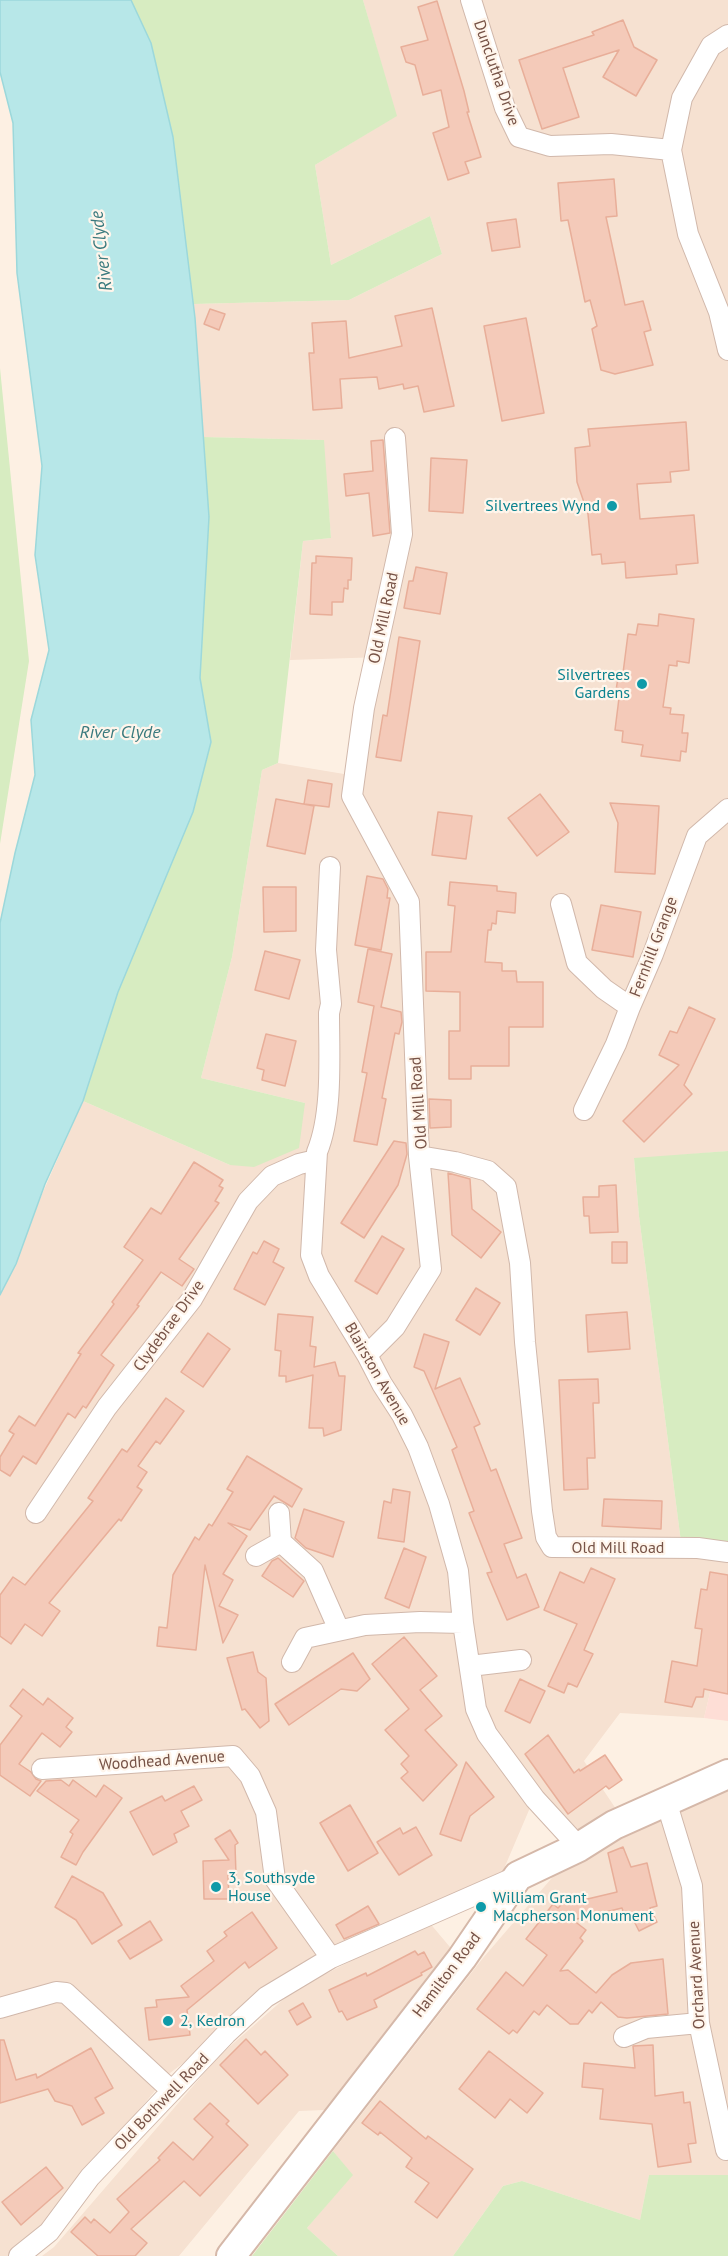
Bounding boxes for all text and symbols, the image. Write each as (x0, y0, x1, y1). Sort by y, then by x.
street label: Dunclutha Drive (469, 18, 523, 128)
water label: River Clyde (86, 209, 118, 293)
place label: Silvertrees Wynd (485, 496, 600, 516)
marker: Silvertrees Wynd (605, 499, 619, 513)
street label: Old Mill Road (365, 571, 403, 665)
place label: Silvertrees Gardens (557, 665, 630, 703)
marker: Silvertrees Gardens (635, 677, 649, 691)
water label: River Clyde (79, 722, 161, 744)
street label: Fernhill Grange (626, 894, 682, 1000)
street label: Old Mill Road (406, 1056, 432, 1150)
street label: Clydebrae Drive (129, 1277, 209, 1375)
street label: Blairston Avenue (340, 1319, 414, 1429)
street label: Old Mill Road (572, 1538, 664, 1558)
street label: Woodhead Avenue (98, 1747, 226, 1775)
place label: 3, Southsyde House (228, 1868, 315, 1906)
marker: 3, Southsyde House (209, 1880, 223, 1894)
place label: William Grant Macpherson Monument (493, 1888, 654, 1926)
marker: William Grant Macpherson Monument (474, 1900, 488, 1914)
street label: Orchard Avenue (685, 1920, 709, 2030)
street label: Hamilton Road (409, 1929, 485, 2021)
place label: 2, Kedron (180, 2011, 245, 2031)
marker: 2, Kedron (161, 2014, 175, 2028)
street label: Old Bothwell Road (111, 2049, 213, 2155)

